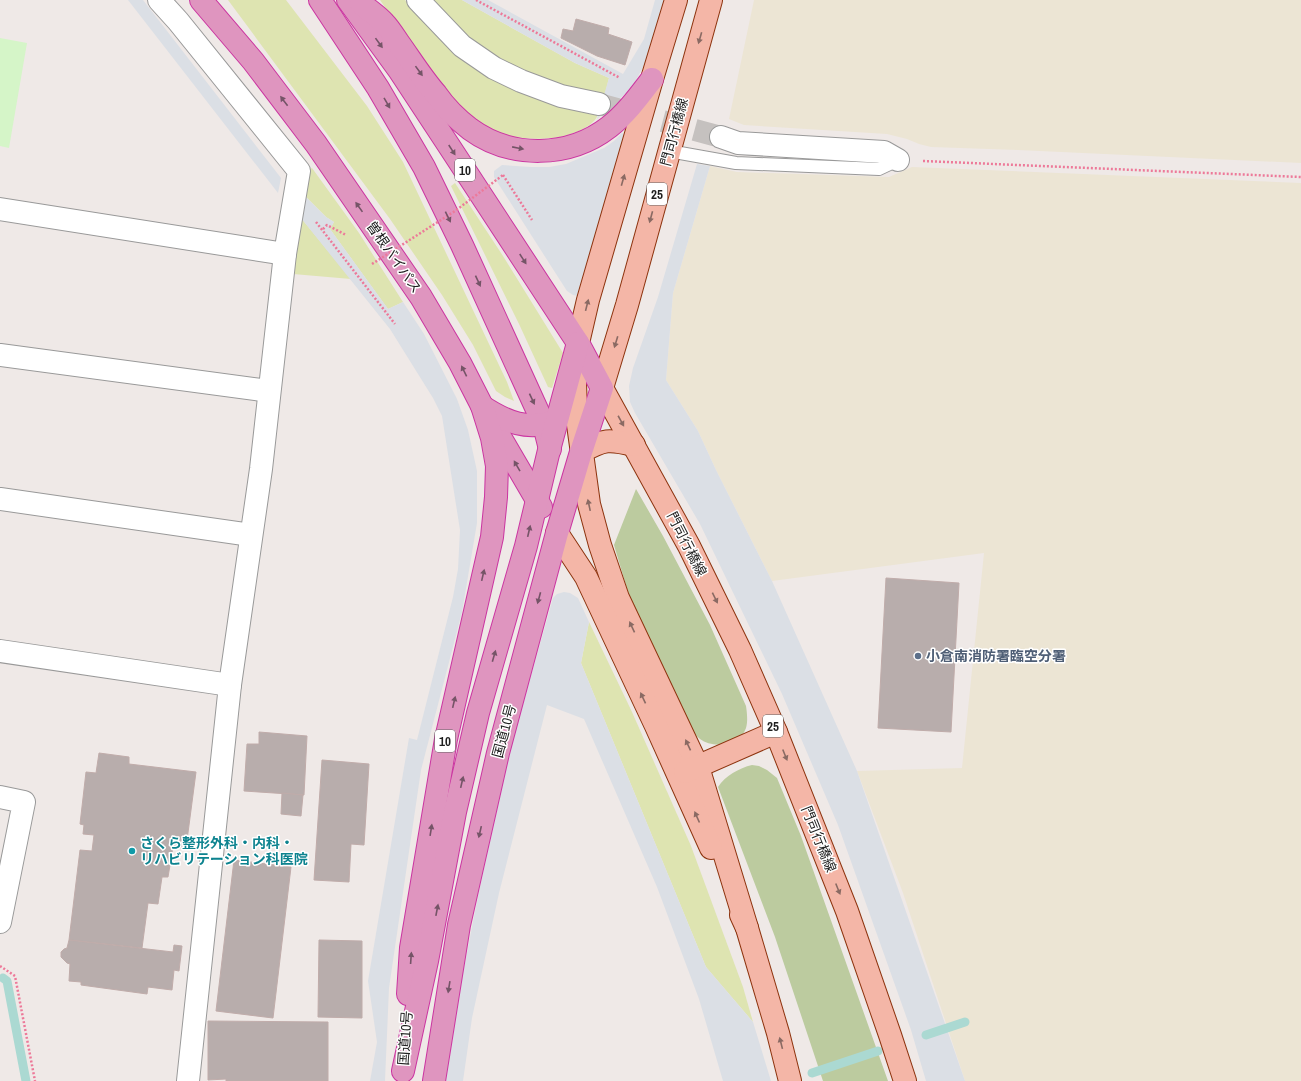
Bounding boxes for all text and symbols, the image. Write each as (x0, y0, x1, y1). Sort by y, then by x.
one-way arrow (697, 32, 703, 44)
one-way arrow (375, 38, 383, 48)
one-way arrow (415, 66, 423, 76)
one-way arrow (279, 96, 288, 107)
street label: 門司行橋線 (656, 96, 692, 168)
one-way arrow (384, 97, 391, 109)
one-way arrow (448, 145, 456, 156)
one-way arrow (512, 146, 524, 152)
road number: 10 (455, 159, 475, 181)
one-way arrow (620, 174, 626, 186)
road number: 25 (647, 183, 667, 205)
one-way arrow (355, 202, 363, 212)
one-way arrow (648, 211, 654, 223)
one-way arrow (445, 212, 451, 223)
street label: 曽根バイパス (363, 218, 425, 296)
one-way arrow (519, 254, 527, 264)
one-way arrow (475, 275, 481, 287)
one-way arrow (585, 299, 591, 311)
one-way arrow (613, 336, 619, 348)
one-way arrow (461, 365, 468, 376)
one-way arrow (529, 394, 535, 405)
one-way arrow (617, 416, 624, 427)
one-way arrow (513, 460, 520, 472)
one-way arrow (586, 499, 592, 511)
street label: 門司行橋線 (663, 509, 711, 579)
one-way arrow (527, 525, 533, 537)
one-way arrow (481, 569, 487, 582)
one-way arrow (536, 592, 542, 604)
one-way arrow (712, 592, 718, 604)
one-way arrow (629, 622, 635, 633)
place label: 小倉南消防署臨空分署 (926, 647, 1066, 665)
one-way arrow (492, 650, 498, 663)
marker: 小倉南消防署臨空分署 (913, 651, 923, 661)
one-way arrow (640, 693, 646, 704)
one-way arrow (451, 696, 457, 708)
street label: 国道10号 (488, 702, 520, 760)
road number: 25 (763, 715, 783, 737)
road number: 10 (435, 730, 455, 752)
one-way arrow (685, 739, 691, 751)
one-way arrow (782, 750, 788, 762)
one-way arrow (459, 776, 465, 788)
street label: 門司行橋線 (798, 803, 840, 875)
one-way arrow (694, 811, 700, 823)
one-way arrow (428, 824, 434, 836)
one-way arrow (476, 826, 482, 839)
place label: さくら整形外科・内科・ リハビリテーション科医院 (140, 834, 308, 868)
marker: さくら整形外科・内科・ リハビリテーション科医院 (127, 846, 137, 856)
one-way arrow (836, 883, 842, 895)
one-way arrow (434, 904, 440, 916)
one-way arrow (407, 952, 414, 964)
one-way arrow (446, 981, 452, 993)
street label: 国道10号 (394, 1010, 416, 1066)
one-way arrow (778, 1037, 784, 1049)

